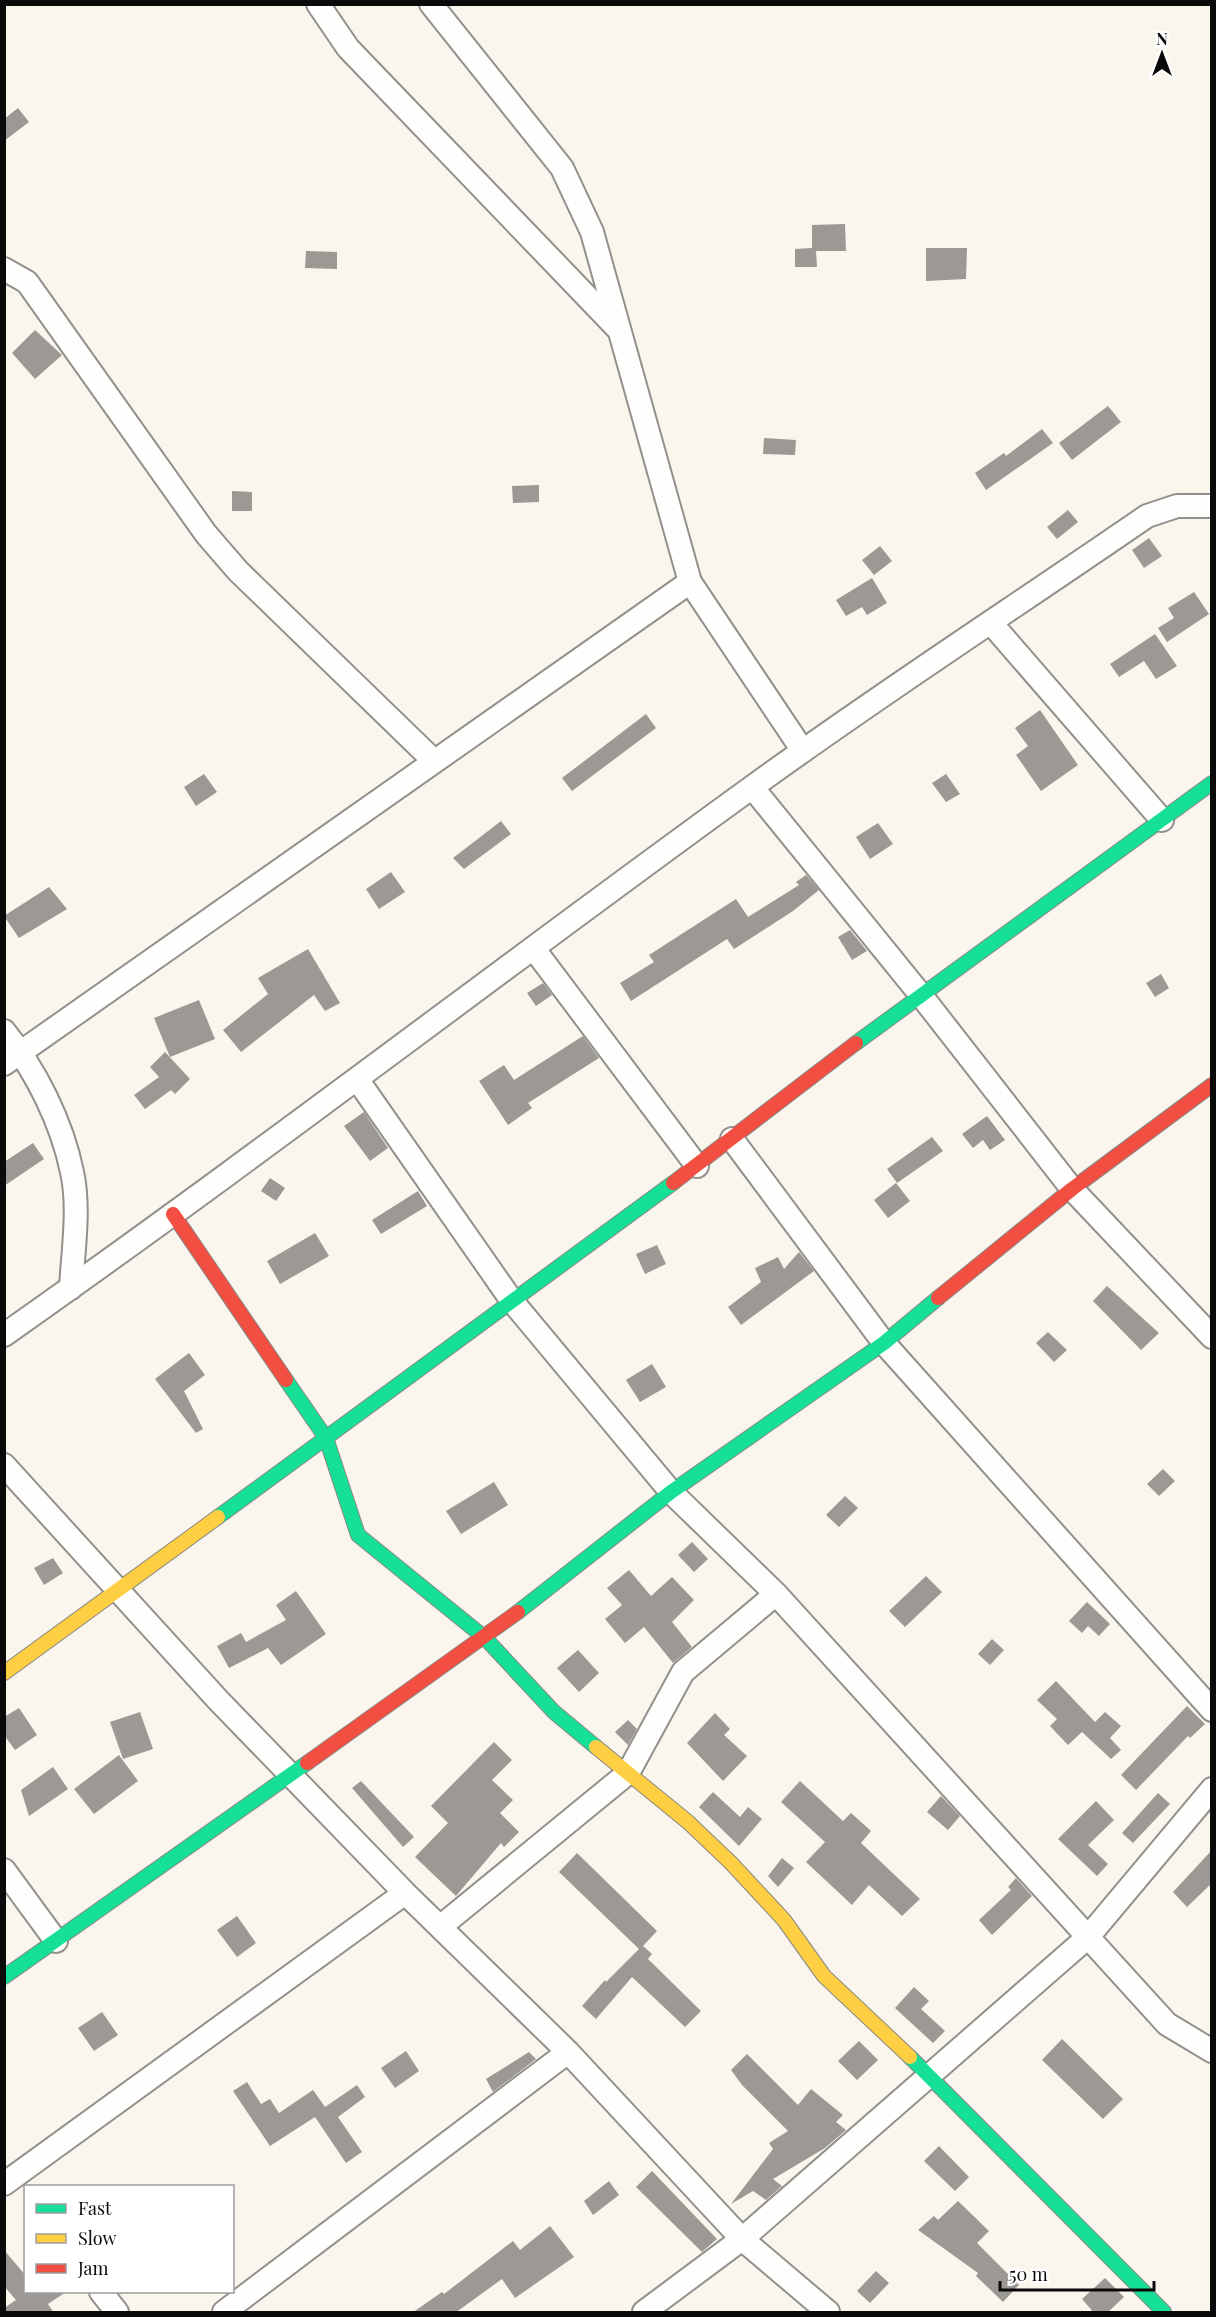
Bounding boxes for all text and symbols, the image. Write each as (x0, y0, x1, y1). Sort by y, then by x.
north arrow (1132, 24, 1192, 84)
text: N (1156, 28, 1168, 49)
legend (24, 2185, 234, 2293)
text: Fast (78, 2196, 112, 2220)
text: Slow (78, 2226, 116, 2250)
scale bar (1000, 2254, 1154, 2292)
text: Jam (77, 2256, 108, 2280)
text: 50 m (1009, 2262, 1048, 2286)

